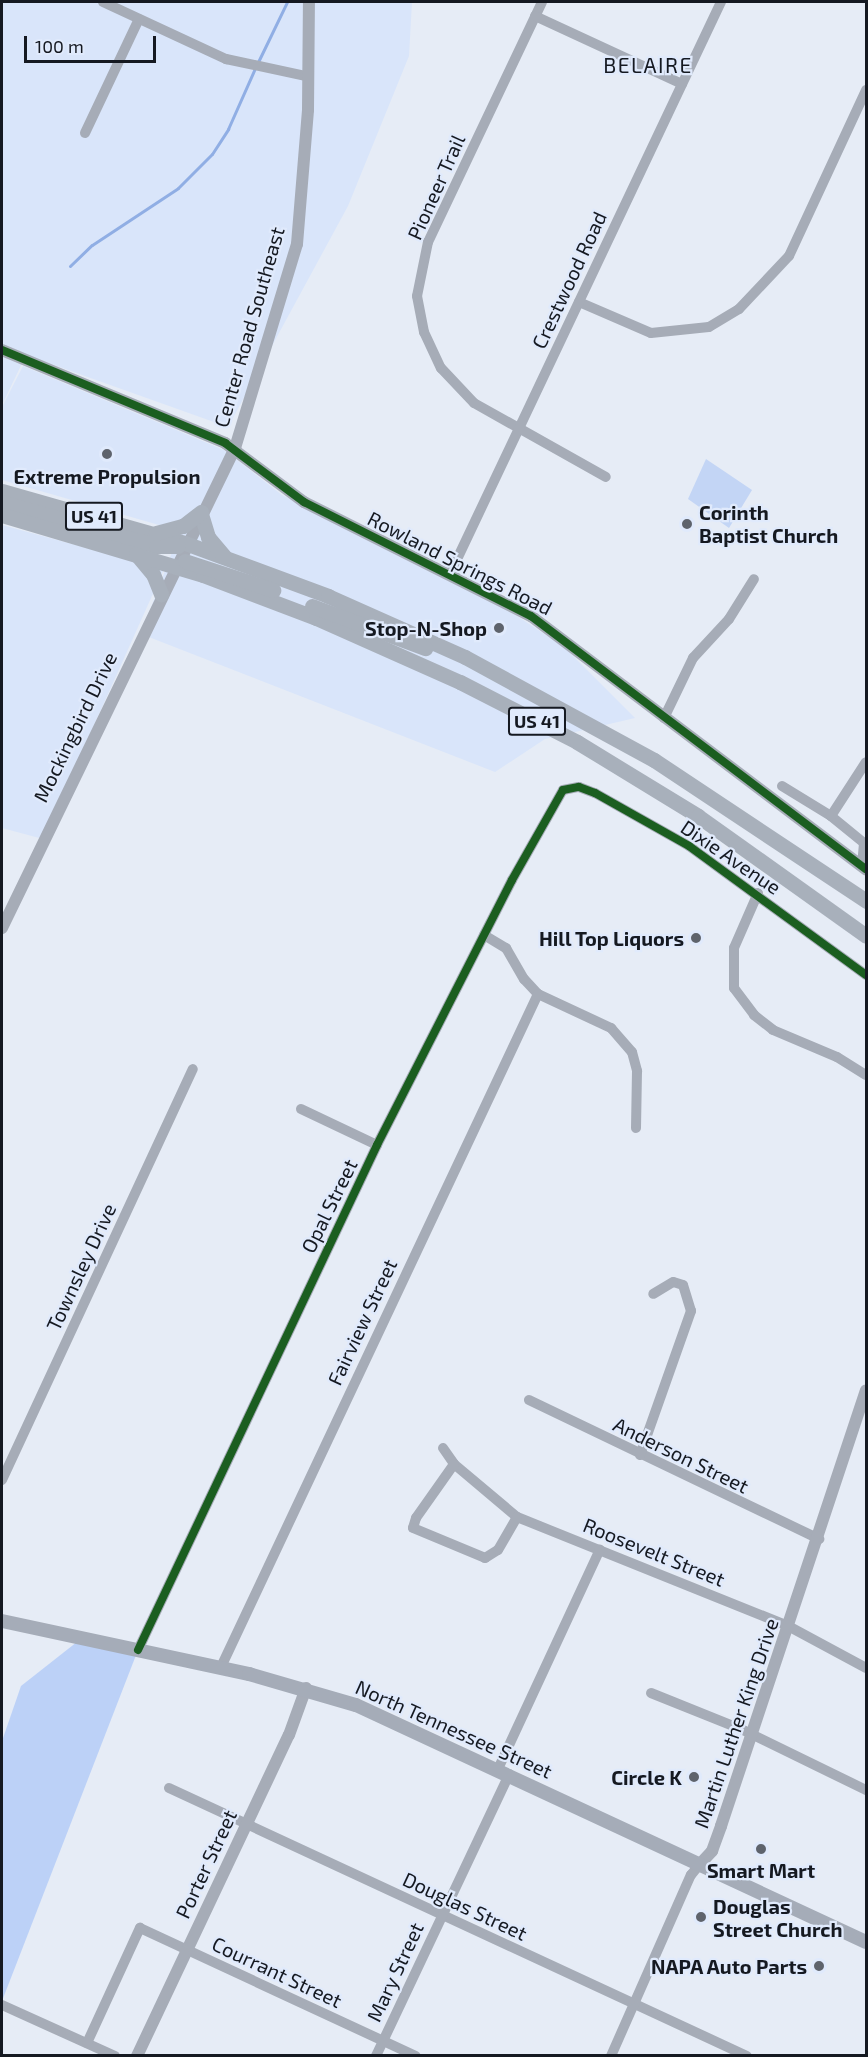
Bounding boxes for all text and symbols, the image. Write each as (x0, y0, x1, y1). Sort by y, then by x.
scale bar (27, 24, 159, 62)
text: 100 m (35, 35, 84, 57)
district label: BELAIRE (603, 52, 693, 78)
street label: Pioneer Trail (402, 130, 470, 244)
street label: Crestwood Road (527, 207, 611, 353)
street label: Center Road Southeast (209, 224, 289, 430)
marker: Extreme Propulsion (100, 447, 114, 461)
place label: Extreme Propulsion (14, 464, 200, 488)
place label: Corinth Baptist Church (699, 500, 838, 547)
road number: US 41 (64, 501, 124, 531)
street label: Rowland Springs Road (364, 506, 556, 620)
marker: Corinth Baptist Church (680, 517, 694, 531)
place label: Stop-N-Shop (365, 616, 487, 640)
marker: Stop-N-Shop (492, 621, 506, 635)
street label: Mockingbird Drive (28, 648, 122, 806)
road number: US 41 (507, 706, 567, 736)
street label: Dixie Avenue (676, 815, 786, 899)
place label: Hill Top Liquors (538, 926, 684, 950)
marker: Hill Top Liquors (689, 931, 703, 945)
street label: Opal Street (296, 1155, 362, 1257)
street label: Townsley Drive (41, 1199, 121, 1335)
street label: Fairview Street (322, 1255, 402, 1389)
street label: Anderson Street (609, 1412, 753, 1498)
street label: Roosevelt Street (580, 1513, 728, 1591)
street label: Martin Luther King Drive (689, 1615, 783, 1831)
street label: North Tennessee Street (352, 1675, 556, 1783)
place label: Circle K (611, 1765, 682, 1789)
marker: Circle K (687, 1770, 701, 1784)
street label: Porter Street (170, 1806, 242, 1922)
marker: Smart Mart (754, 1842, 768, 1856)
place label: Smart Mart (707, 1858, 815, 1882)
street label: Douglas Street (399, 1867, 531, 1945)
place label: Douglas Street Church (713, 1894, 843, 1941)
marker: Douglas Street Church (694, 1910, 708, 1924)
street label: Mary Street (361, 1918, 429, 2026)
street label: Courrant Street (208, 1931, 346, 2013)
place label: NAPA Auto Parts (650, 1954, 807, 1978)
marker: NAPA Auto Parts (812, 1959, 826, 1973)

